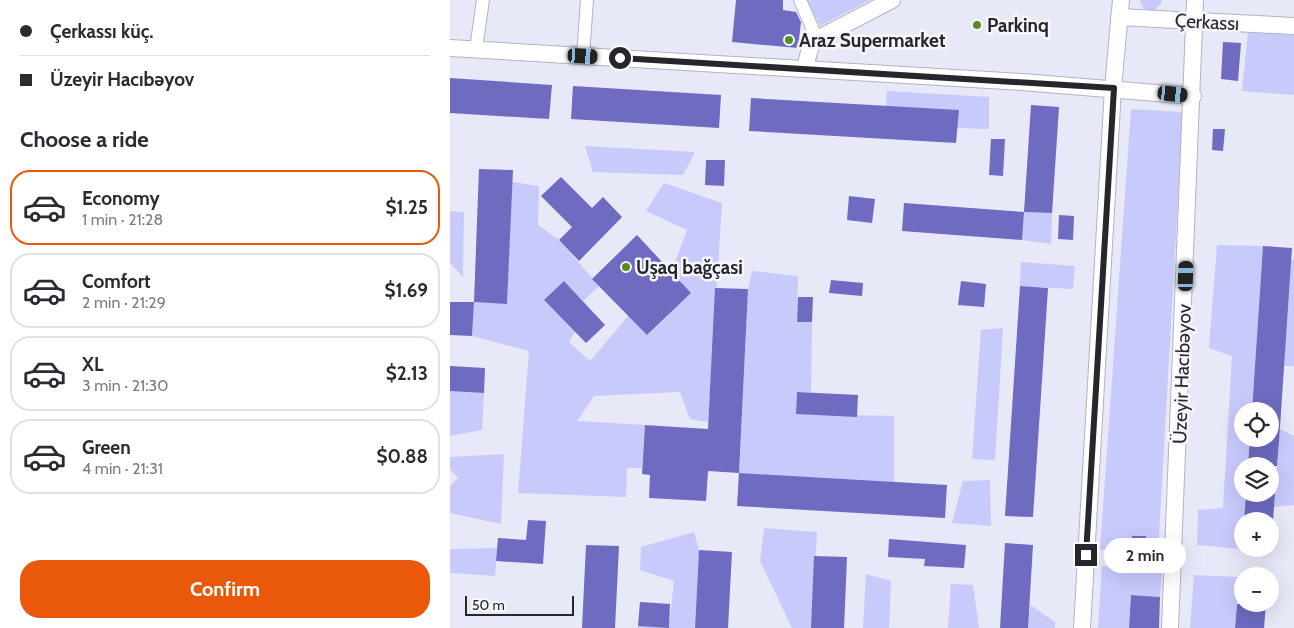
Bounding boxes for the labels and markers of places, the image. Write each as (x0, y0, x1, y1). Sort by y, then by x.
place label: Parkinq (987, 14, 1049, 37)
marker: Parkinq (971, 19, 983, 31)
place label: Araz Supermarket (799, 29, 946, 52)
marker: Araz Supermarket (783, 34, 795, 46)
place label: Uşaq bağçasi (636, 256, 743, 279)
marker: Uşaq bağçasi (620, 261, 632, 273)

